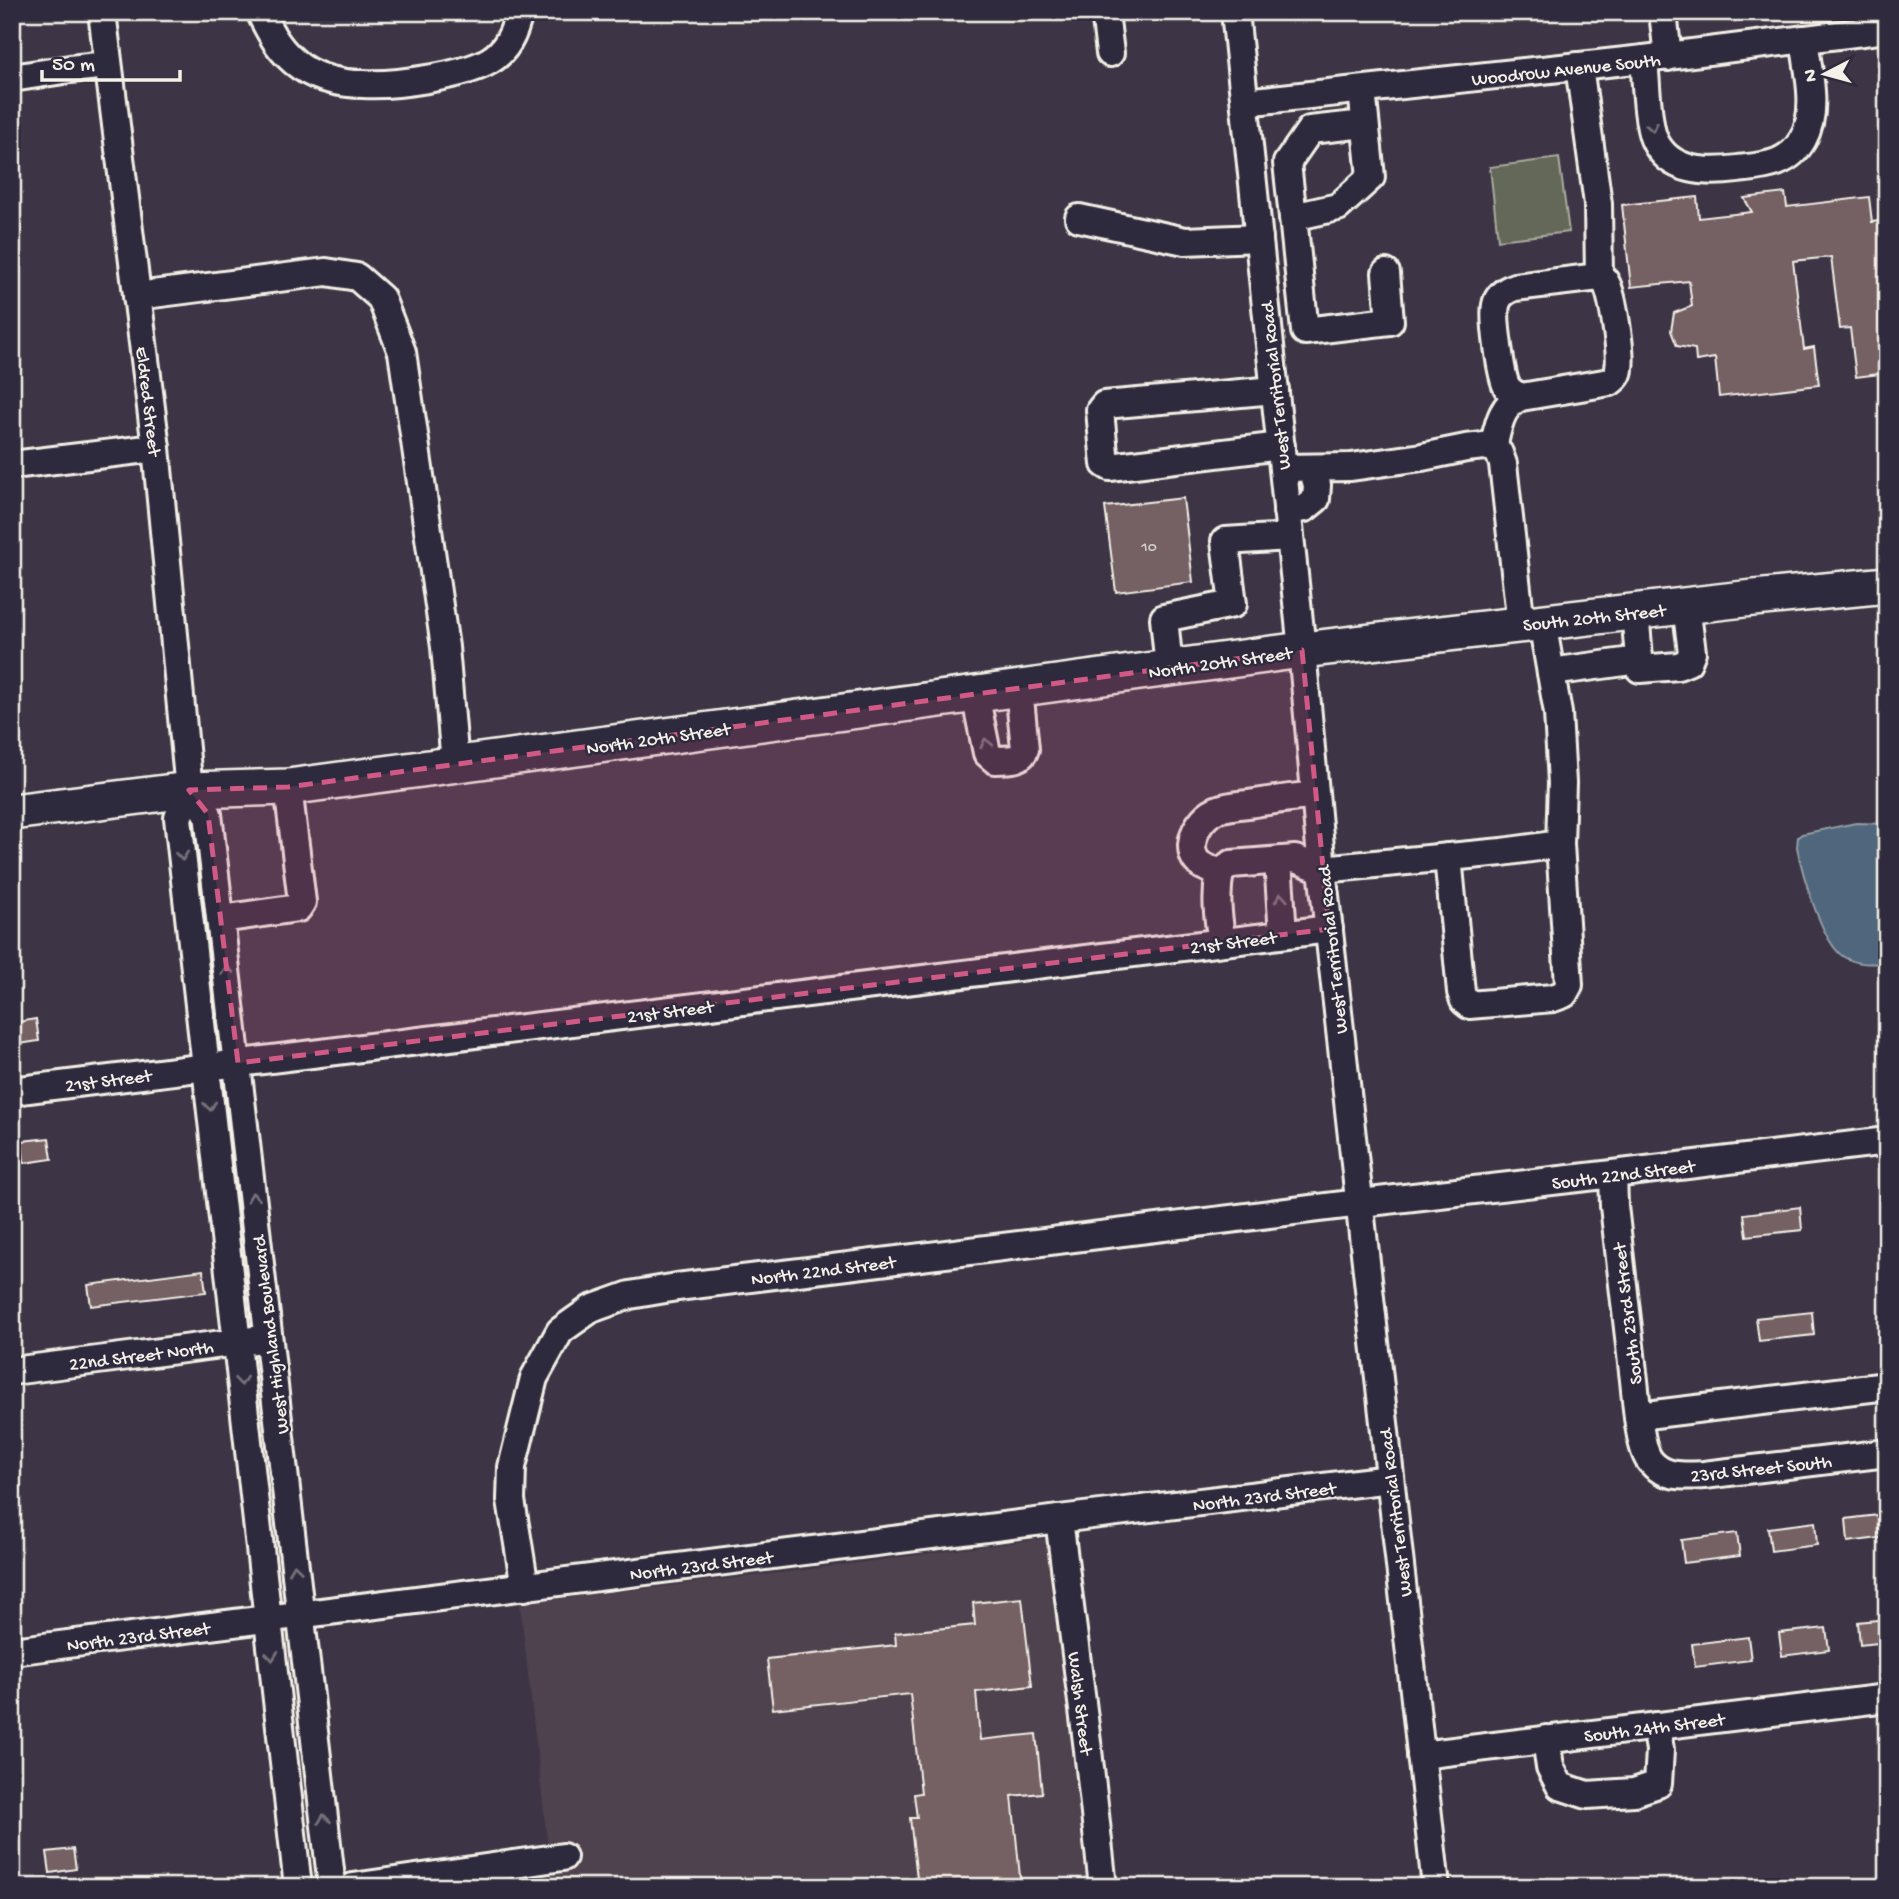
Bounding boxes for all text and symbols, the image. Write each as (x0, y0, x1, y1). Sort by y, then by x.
scale bar (42, 38, 180, 82)
north arrow (1790, 38, 1860, 108)
street label: Woodrow Avenue South (1471, 50, 1662, 93)
text: 50 m (52, 54, 95, 79)
text: N (1799, 68, 1824, 83)
one-way arrow (1644, 121, 1659, 133)
street label: West Territorial Road (1257, 298, 1298, 471)
street label: Eldred Street (128, 345, 165, 460)
house number: 10 (1140, 539, 1157, 558)
street label: South 20th Street (1522, 600, 1669, 638)
street label: North 20th Street (1147, 643, 1296, 686)
street label: North 20th Street (585, 719, 734, 762)
one-way arrow (980, 738, 994, 750)
one-way arrow (174, 851, 189, 862)
street label: West Territorial Road (1314, 862, 1355, 1035)
one-way arrow (1274, 892, 1289, 903)
street label: 21st Street (1189, 927, 1280, 961)
one-way arrow (220, 965, 235, 976)
street label: 21st Street (626, 996, 717, 1030)
street label: 21st Street (64, 1065, 155, 1099)
one-way arrow (203, 1101, 218, 1112)
street label: South 22nd Street (1551, 1156, 1699, 1197)
one-way arrow (246, 1191, 261, 1202)
street label: West Highland Boulevard (249, 1232, 296, 1435)
street label: South 23rd Street (1609, 1239, 1650, 1386)
street label: North 22nd Street (750, 1252, 899, 1293)
street label: 22nd Street North (68, 1337, 215, 1378)
one-way arrow (233, 1376, 248, 1387)
street label: West Territorial Road (1376, 1425, 1419, 1598)
street label: 23rd Street South (1689, 1452, 1833, 1489)
street label: North 23rd Street (1192, 1478, 1339, 1519)
street label: North 23rd Street (629, 1547, 776, 1588)
one-way arrow (288, 1563, 303, 1574)
street label: North 23rd Street (66, 1618, 213, 1659)
one-way arrow (264, 1651, 279, 1662)
street label: Walsh Street (1061, 1651, 1097, 1758)
street label: South 24th Street (1583, 1709, 1728, 1750)
one-way arrow (317, 1813, 332, 1825)

